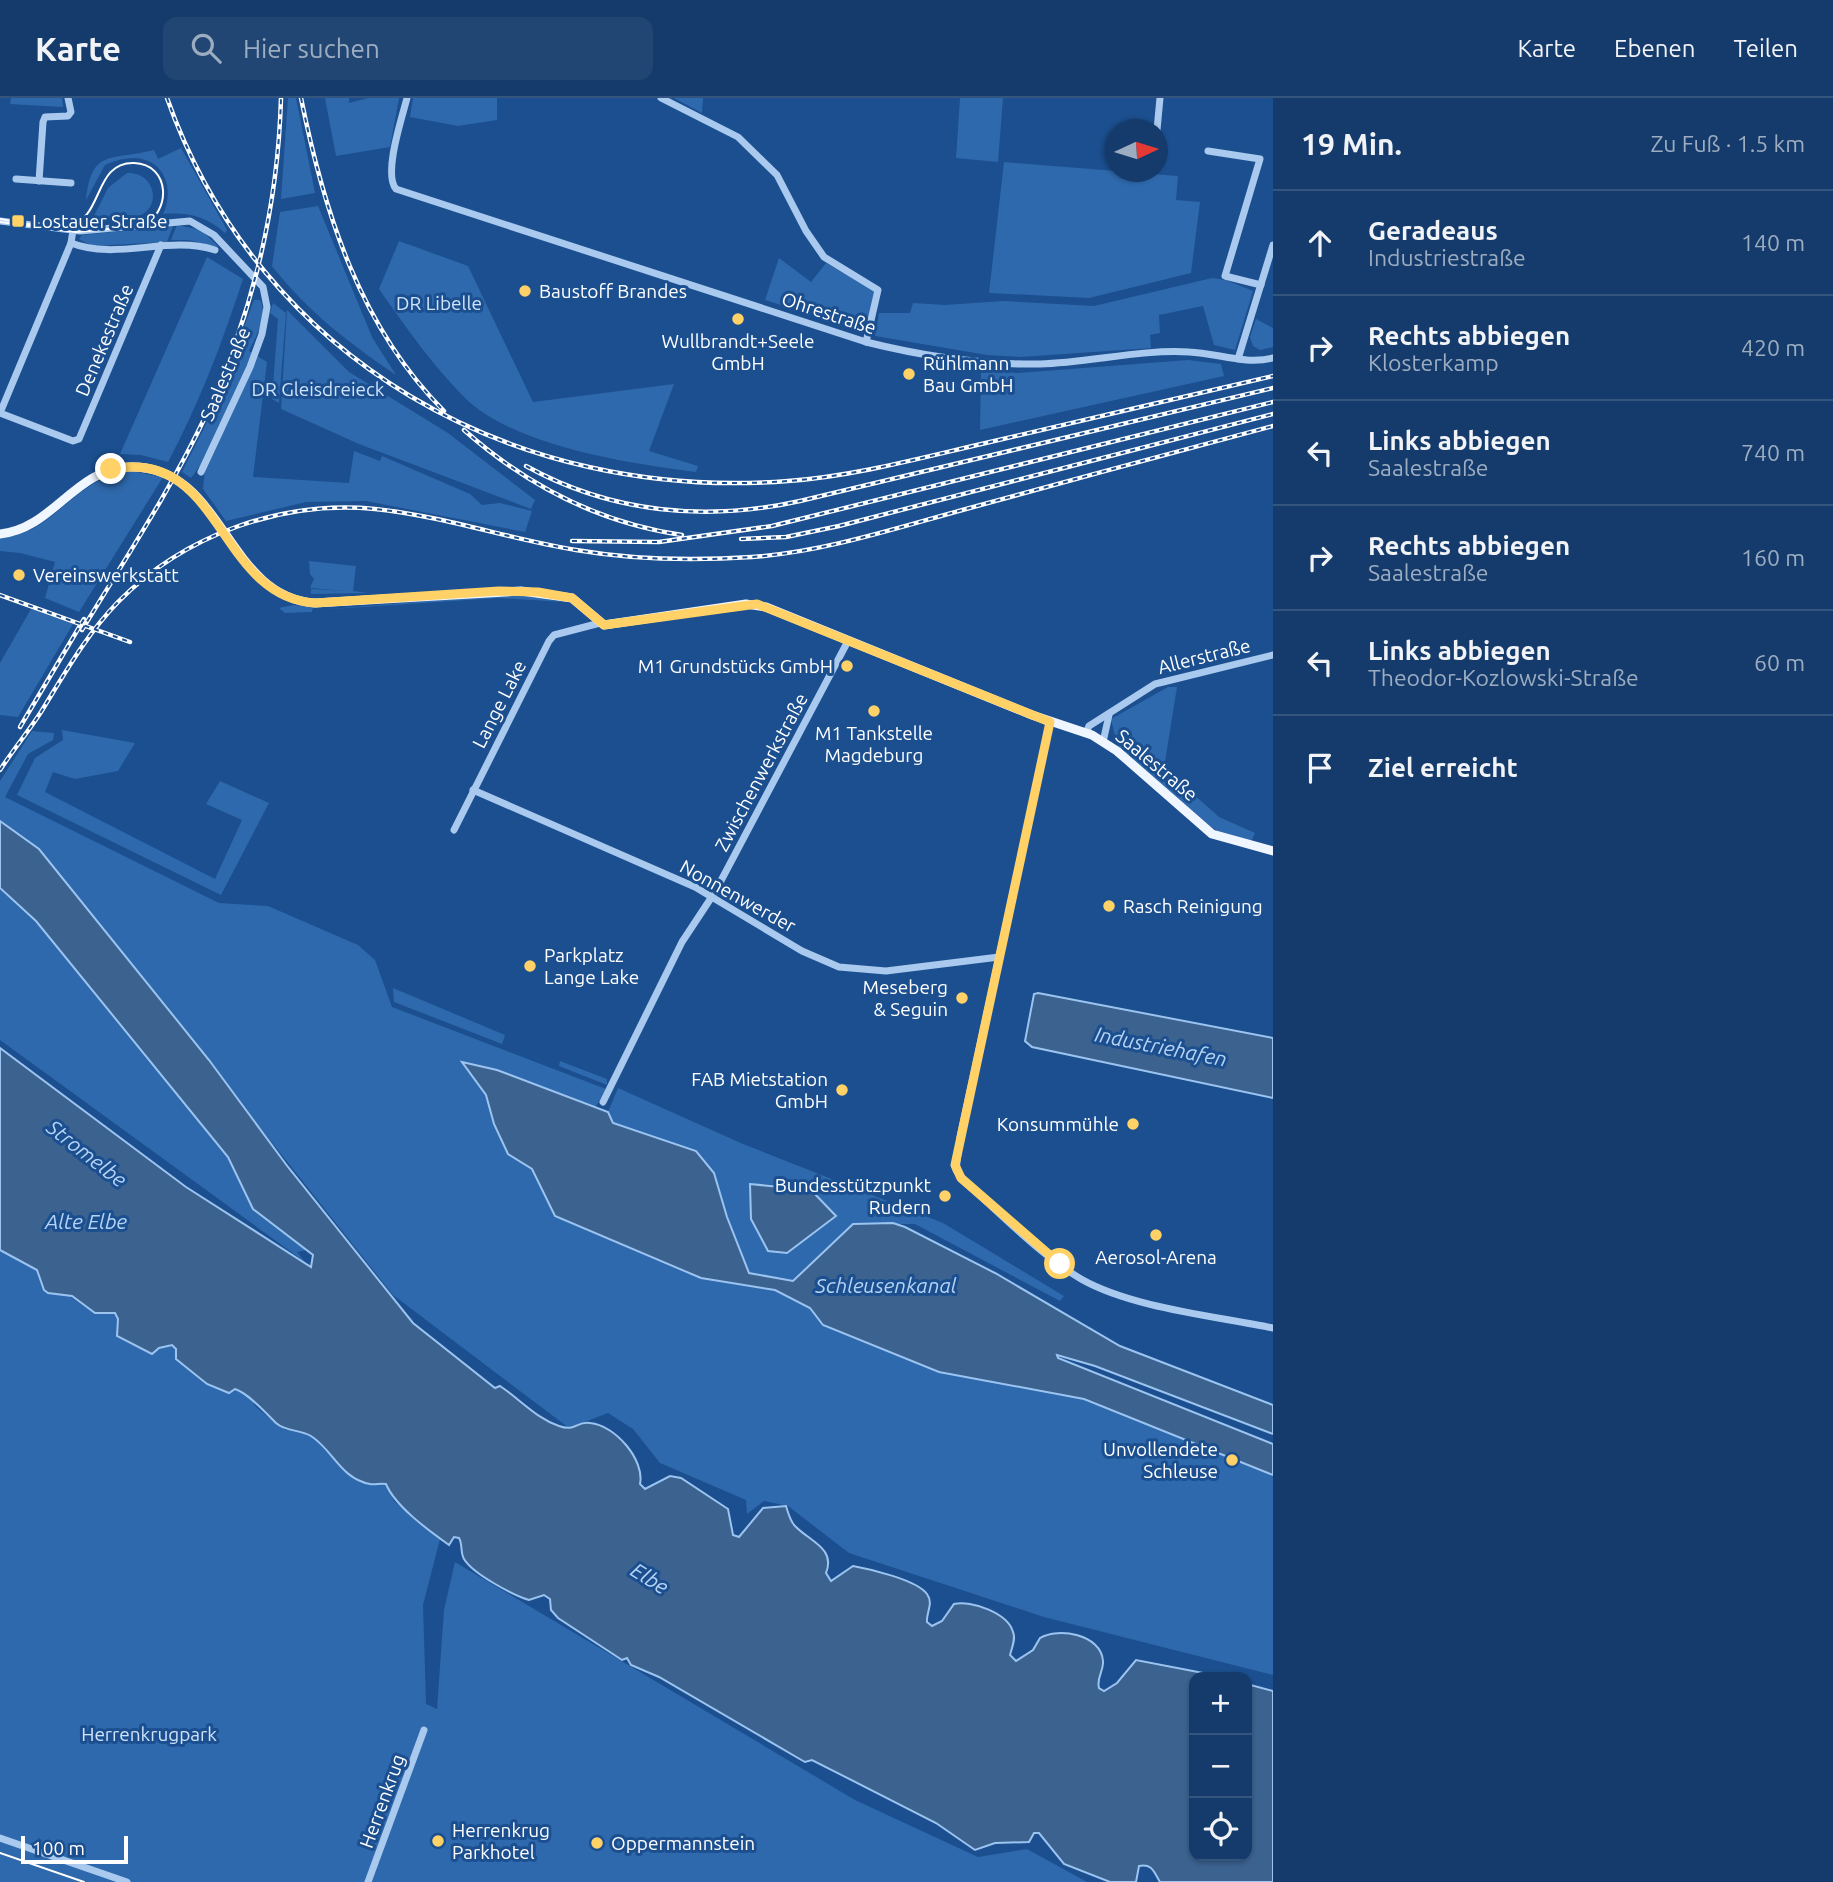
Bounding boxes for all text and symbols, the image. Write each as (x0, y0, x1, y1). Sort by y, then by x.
search box (163, 17, 653, 80)
icon: search (187, 29, 225, 67)
text: Karte (35, 30, 121, 67)
text: Hier suchen (243, 34, 380, 63)
text: Karte (1517, 35, 1576, 62)
text: Ebenen (1614, 35, 1695, 62)
text: Teilen (1733, 35, 1798, 62)
north arrow (1105, 119, 1168, 182)
text: 19 Min. (1301, 127, 1402, 161)
text: Zu Fuß · 1.5 km (1650, 131, 1805, 156)
place label: Lostauer Straße (32, 210, 167, 232)
marker: Lostauer Straße (10, 213, 26, 229)
text: Geradeaus (1368, 216, 1498, 245)
icon: ahead (1301, 224, 1339, 262)
text: 140 m (1741, 230, 1805, 255)
text: Industriestraße (1368, 245, 1526, 270)
place label: Baustoff Brandes (539, 280, 687, 302)
street label: Denekestraße (71, 281, 137, 399)
marker: Baustoff Brandes (517, 283, 533, 299)
street label: Ohrestraße (779, 287, 879, 339)
park label: DR Libelle (396, 292, 482, 314)
marker: Wullbrandt+Seele GmbH (730, 311, 746, 327)
text: Rechts abbiegen (1368, 321, 1570, 350)
street label: Saalestraße (195, 324, 255, 424)
icon: right (1301, 329, 1339, 367)
place label: Wullbrandt+Seele GmbH (662, 330, 814, 374)
text: 420 m (1741, 335, 1805, 360)
text: Klosterkamp (1368, 350, 1499, 375)
place label: Rühlmann Bau GmbH (923, 352, 1013, 396)
marker: Rühlmann Bau GmbH (901, 366, 917, 382)
park label: DR Gleisdreieck (252, 378, 385, 400)
text: Links abbiegen (1368, 426, 1551, 455)
icon: left (1301, 434, 1339, 472)
text: 740 m (1741, 440, 1805, 465)
route end (95, 453, 126, 484)
text: Saalestraße (1368, 455, 1489, 480)
text: Rechts abbiegen (1368, 531, 1570, 560)
icon: right (1301, 539, 1339, 577)
text: 160 m (1741, 545, 1805, 570)
text: Saalestraße (1368, 560, 1489, 585)
place label: Vereinswerkstatt (33, 564, 179, 586)
marker: Vereinswerkstatt (11, 567, 27, 583)
street label: Allerstraße (1155, 634, 1253, 678)
text: Links abbiegen (1368, 636, 1551, 665)
icon: left (1301, 644, 1339, 682)
text: 60 m (1754, 650, 1805, 675)
place label: M1 Grundstücks GmbH (638, 655, 833, 677)
street label: Lange Lake (468, 657, 530, 751)
marker: M1 Grundstücks GmbH (839, 658, 855, 674)
text: Theodor-Kozlowski-Straße (1368, 665, 1639, 690)
street label: Zwischenwerkstraße (710, 689, 812, 855)
marker: M1 Tankstelle Magdeburg (866, 703, 882, 719)
place label: M1 Tankstelle Magdeburg (815, 722, 933, 766)
street label: Saalestraße (1112, 725, 1202, 805)
icon: arrive (1301, 749, 1339, 787)
text: Ziel erreicht (1368, 753, 1518, 782)
street label: Nonnenwerder (676, 855, 800, 937)
place label: Rasch Reinigung (1123, 895, 1263, 917)
marker: Rasch Reinigung (1101, 898, 1117, 914)
place label: Parkplatz Lange Lake (544, 944, 639, 988)
marker: Parkplatz Lange Lake (522, 958, 538, 974)
place label: Meseberg & Seguin (863, 976, 948, 1020)
marker: Meseberg & Seguin (954, 990, 970, 1006)
water label: Industriehafen (1093, 1021, 1229, 1071)
place label: FAB Mietstation GmbH (691, 1068, 828, 1112)
marker: FAB Mietstation GmbH (834, 1082, 850, 1098)
place label: Konsummühle (997, 1113, 1119, 1135)
water label: Stromelbe (42, 1114, 132, 1192)
marker: Konsummühle (1125, 1116, 1141, 1132)
place label: Bundesstützpunkt Rudern (775, 1174, 932, 1218)
marker: Bundesstützpunkt Rudern (937, 1188, 953, 1204)
water label: Alte Elbe (44, 1209, 127, 1233)
marker: Aerosol-Arena (1148, 1227, 1164, 1243)
place label: Aerosol-Arena (1095, 1246, 1217, 1268)
route start (1044, 1248, 1075, 1279)
water label: Schleusenkanal (814, 1273, 957, 1297)
place label: Unvollendete Schleuse (1103, 1438, 1218, 1482)
marker: Unvollendete Schleuse (1224, 1452, 1240, 1468)
water label: Elbe (627, 1557, 673, 1599)
map controls (1189, 1672, 1252, 1861)
button: + (1189, 1672, 1252, 1735)
park label: Herrenkrugpark (81, 1723, 217, 1745)
button: − (1189, 1735, 1252, 1798)
street label: Herrenkrug (355, 1751, 409, 1851)
button: locate (1189, 1798, 1252, 1861)
place label: Herrenkrug Parkhotel (452, 1819, 550, 1863)
place label: Oppermannstein (611, 1832, 755, 1854)
scale bar (21, 1833, 128, 1865)
marker: Herrenkrug Parkhotel (430, 1833, 446, 1849)
marker: Oppermannstein (589, 1835, 605, 1851)
text: 100 m (32, 1837, 85, 1859)

